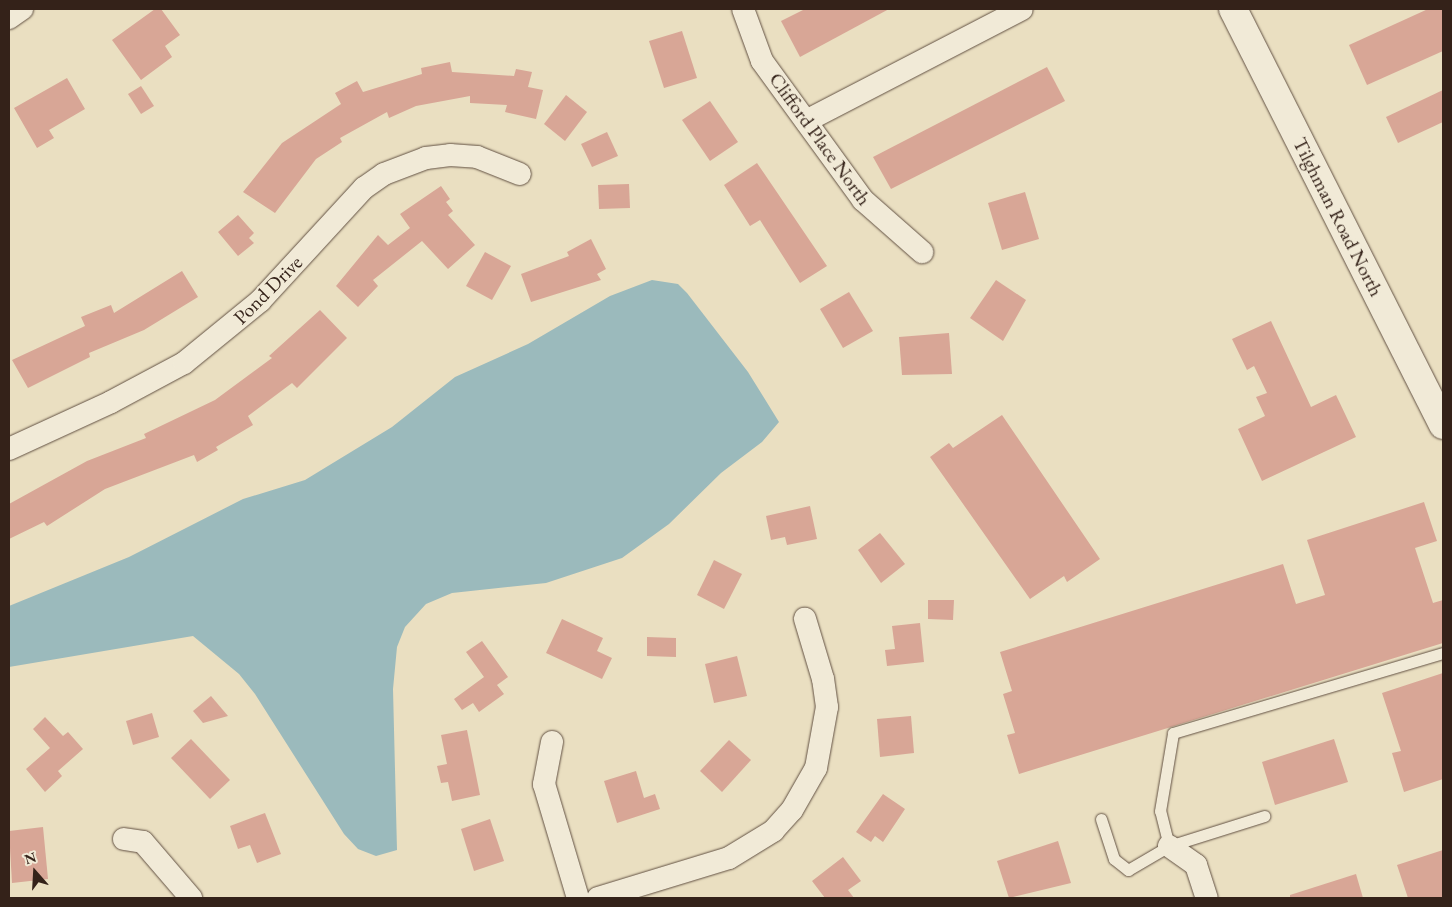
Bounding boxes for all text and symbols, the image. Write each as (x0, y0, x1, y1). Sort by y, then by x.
street label: Clifford Place North (764, 68, 876, 210)
street label: Tilghman Road North (1288, 134, 1388, 300)
street label: Pond Drive (229, 251, 307, 329)
north arrow (10, 847, 60, 897)
text: N (22, 847, 38, 868)

